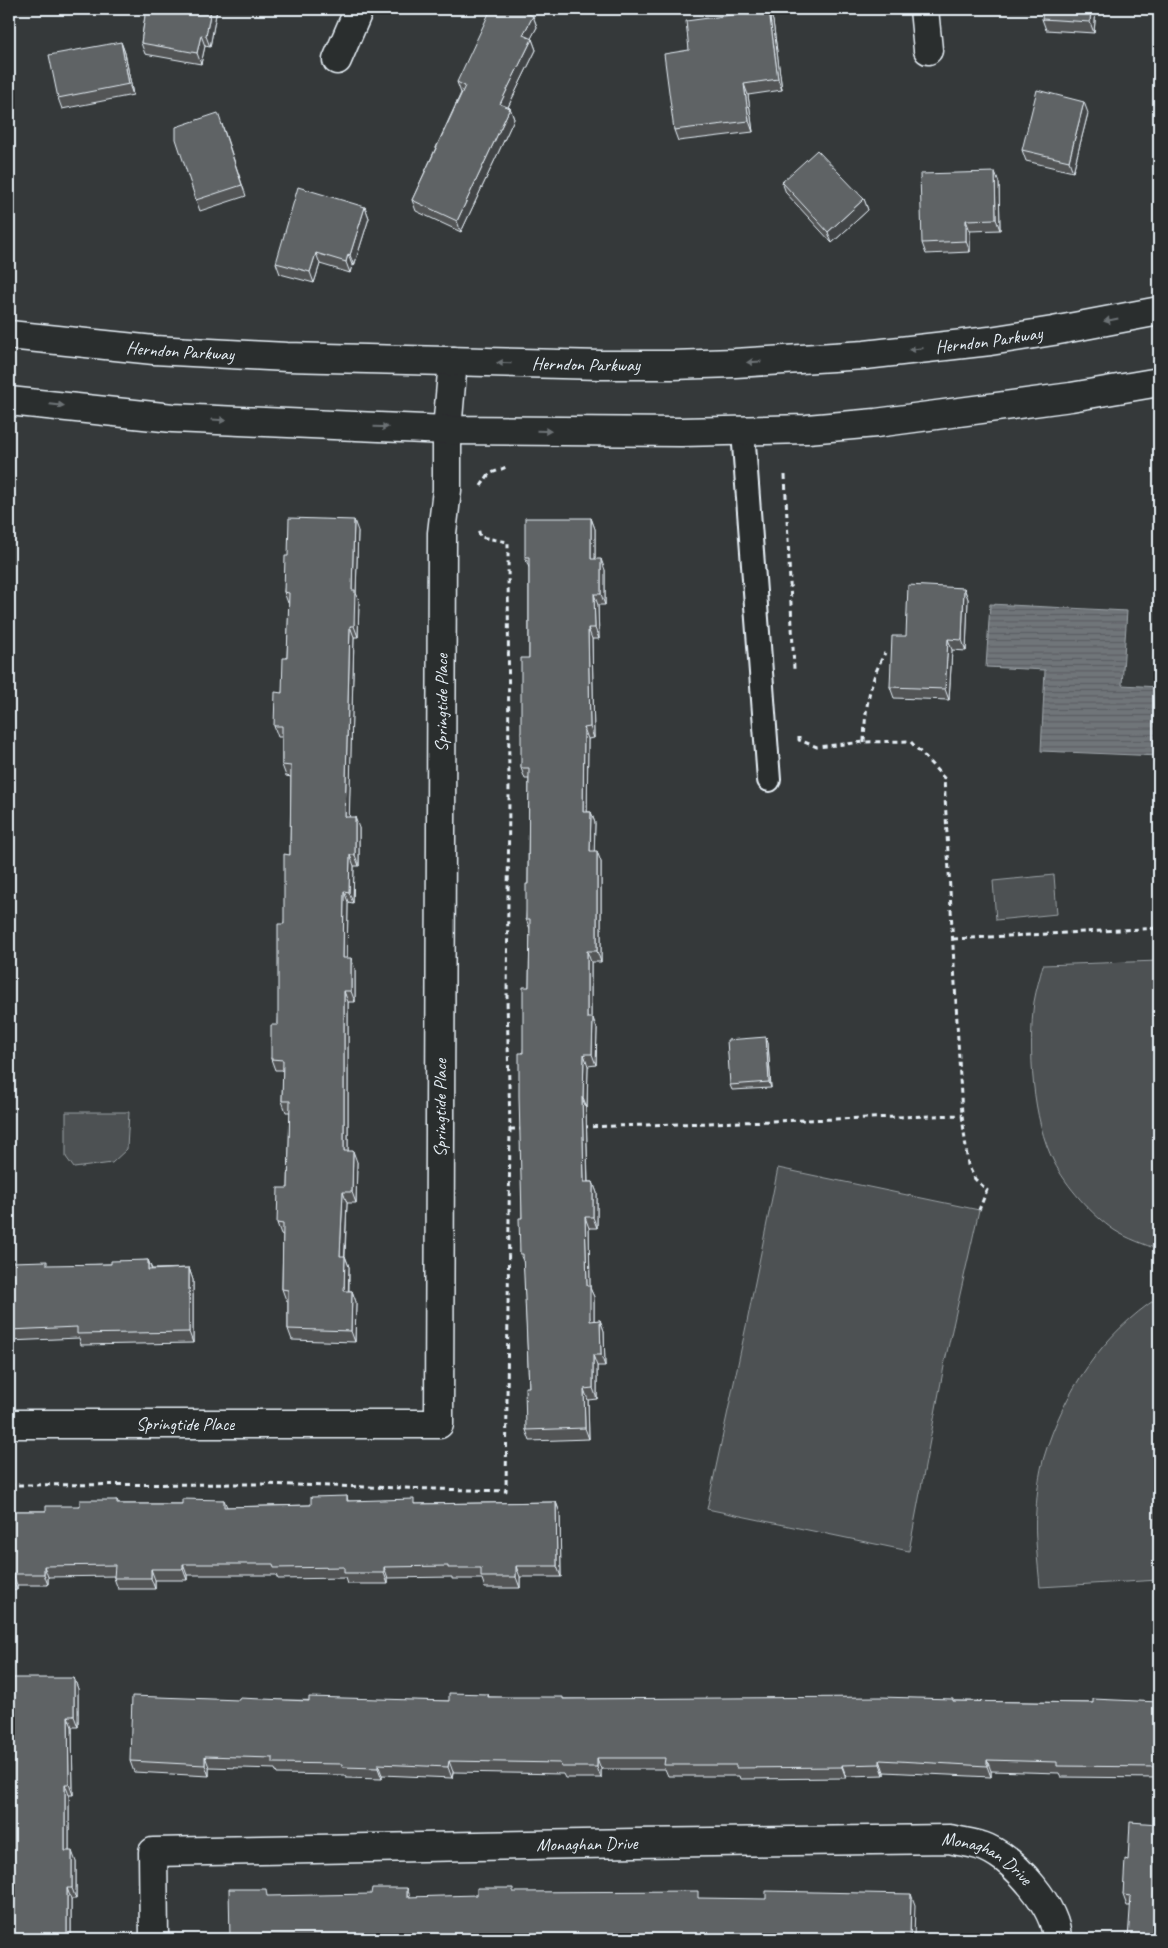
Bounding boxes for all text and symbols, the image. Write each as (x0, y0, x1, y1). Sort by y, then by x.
one-way arrow (1104, 316, 1119, 324)
street label: Herndon Parkway (934, 322, 1046, 358)
street label: Herndon Parkway (125, 336, 237, 365)
one-way arrow (908, 345, 924, 353)
street label: Herndon Parkway (532, 352, 642, 376)
one-way arrow (496, 358, 512, 366)
one-way arrow (746, 358, 762, 366)
one-way arrow (50, 401, 66, 409)
one-way arrow (211, 416, 227, 424)
one-way arrow (374, 423, 390, 431)
one-way arrow (536, 427, 552, 435)
street label: Springtide Place (430, 653, 453, 752)
street label: Springtide Place (429, 1058, 451, 1157)
street label: Springtide Place (136, 1413, 235, 1435)
street label: Monaghan Drive (941, 1828, 1038, 1890)
street label: Monaghan Drive (536, 1832, 639, 1856)

